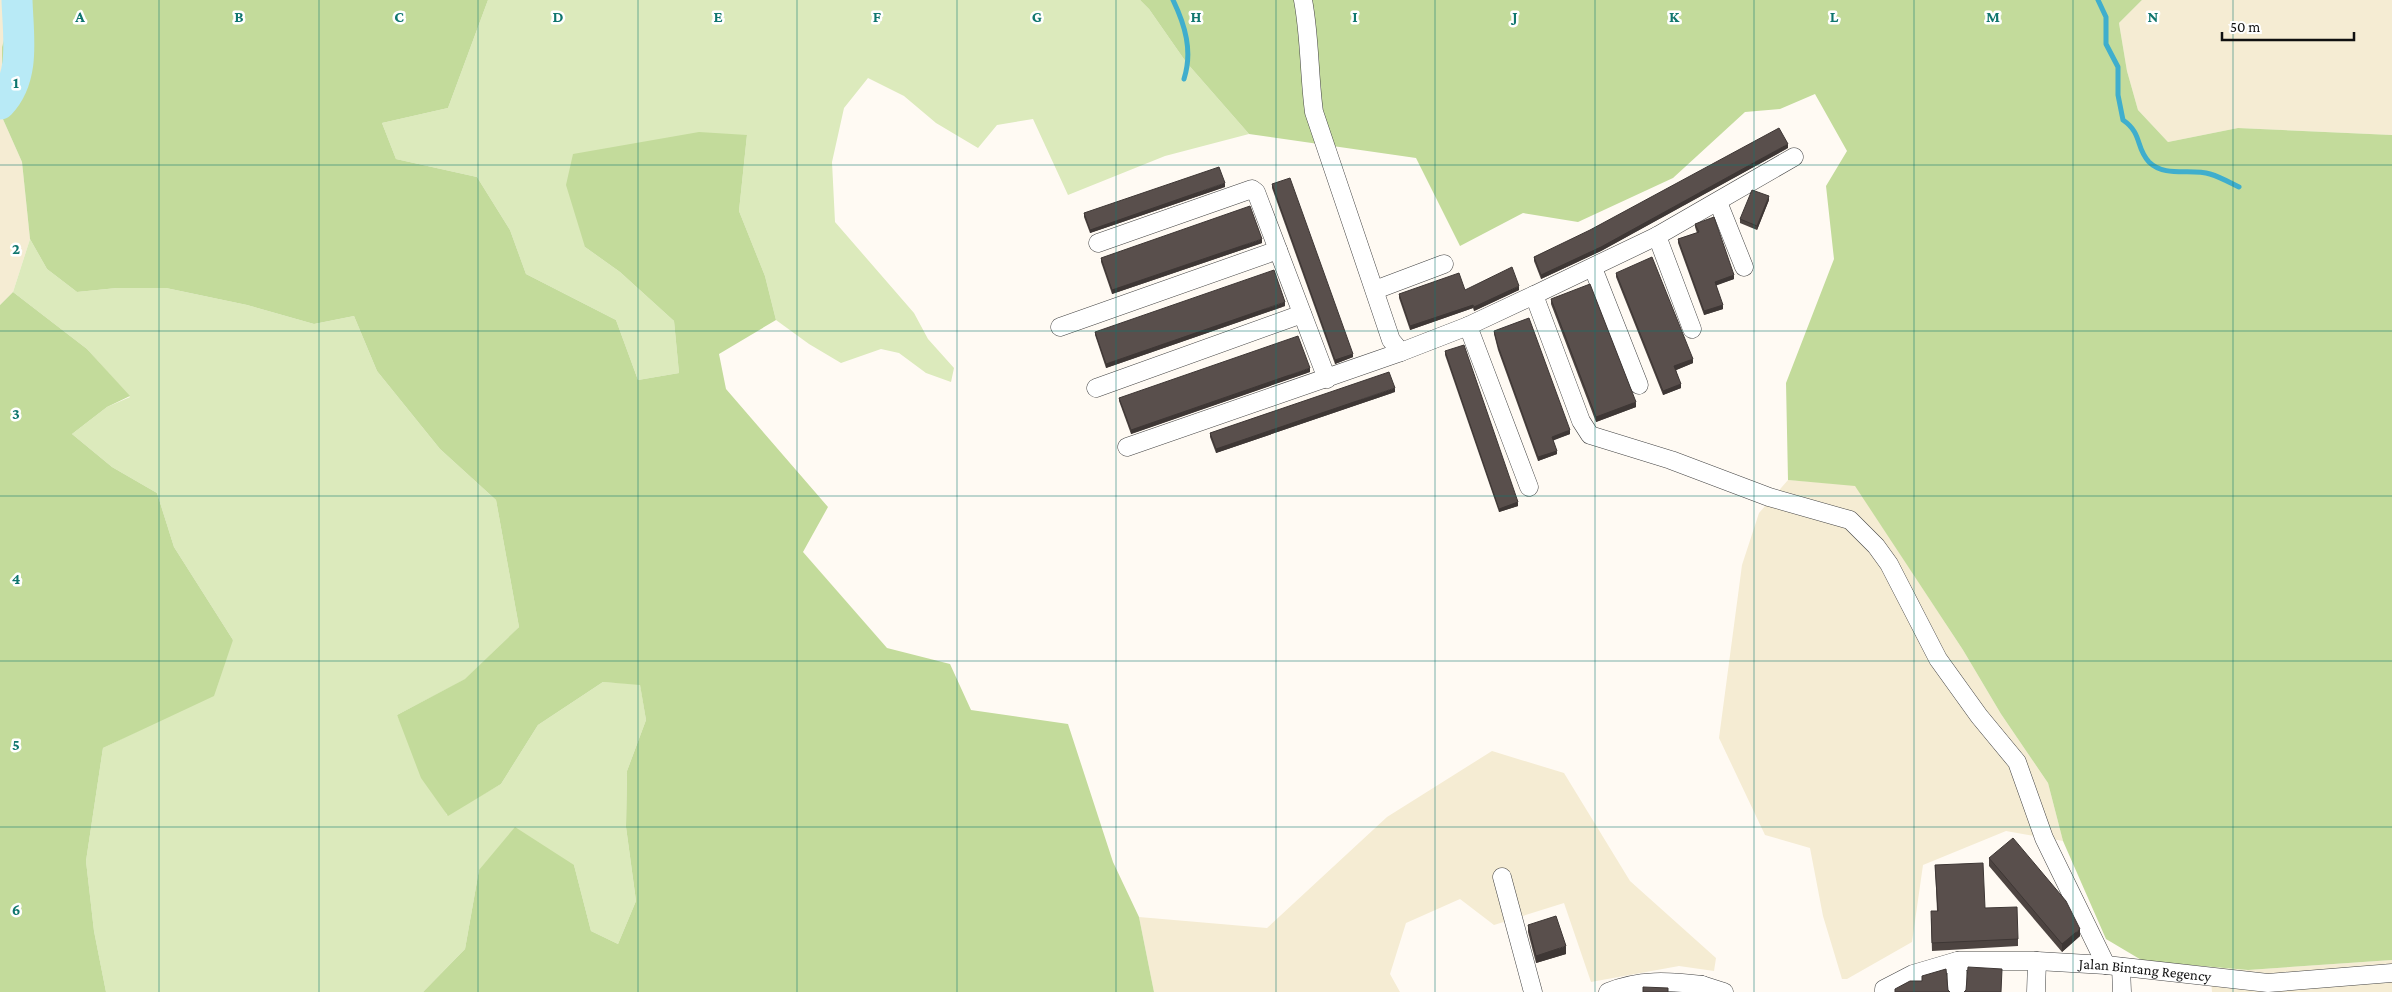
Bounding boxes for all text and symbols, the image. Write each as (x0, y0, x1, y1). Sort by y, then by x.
text: A (74, 8, 85, 25)
text: B (234, 8, 244, 25)
text: C (394, 8, 404, 25)
text: D (552, 8, 564, 25)
text: E (713, 8, 723, 25)
text: F (873, 8, 882, 25)
text: G (1032, 8, 1042, 25)
text: H (1191, 8, 1202, 25)
text: I (1352, 8, 1358, 25)
text: J (1510, 8, 1518, 25)
text: K (1669, 8, 1680, 25)
text: L (1830, 8, 1839, 25)
text: M (1986, 8, 2000, 25)
text: N (2148, 8, 2159, 25)
scale bar (2222, 10, 2354, 42)
text: 50 m (2230, 19, 2260, 35)
text: 1 (13, 74, 19, 91)
text: 2 (12, 240, 20, 257)
text: 3 (12, 405, 20, 422)
text: 4 (12, 570, 21, 587)
text: 5 (12, 736, 20, 753)
text: 6 (12, 901, 20, 918)
street label: Jalan Bintang Regency (2076, 955, 2212, 986)

